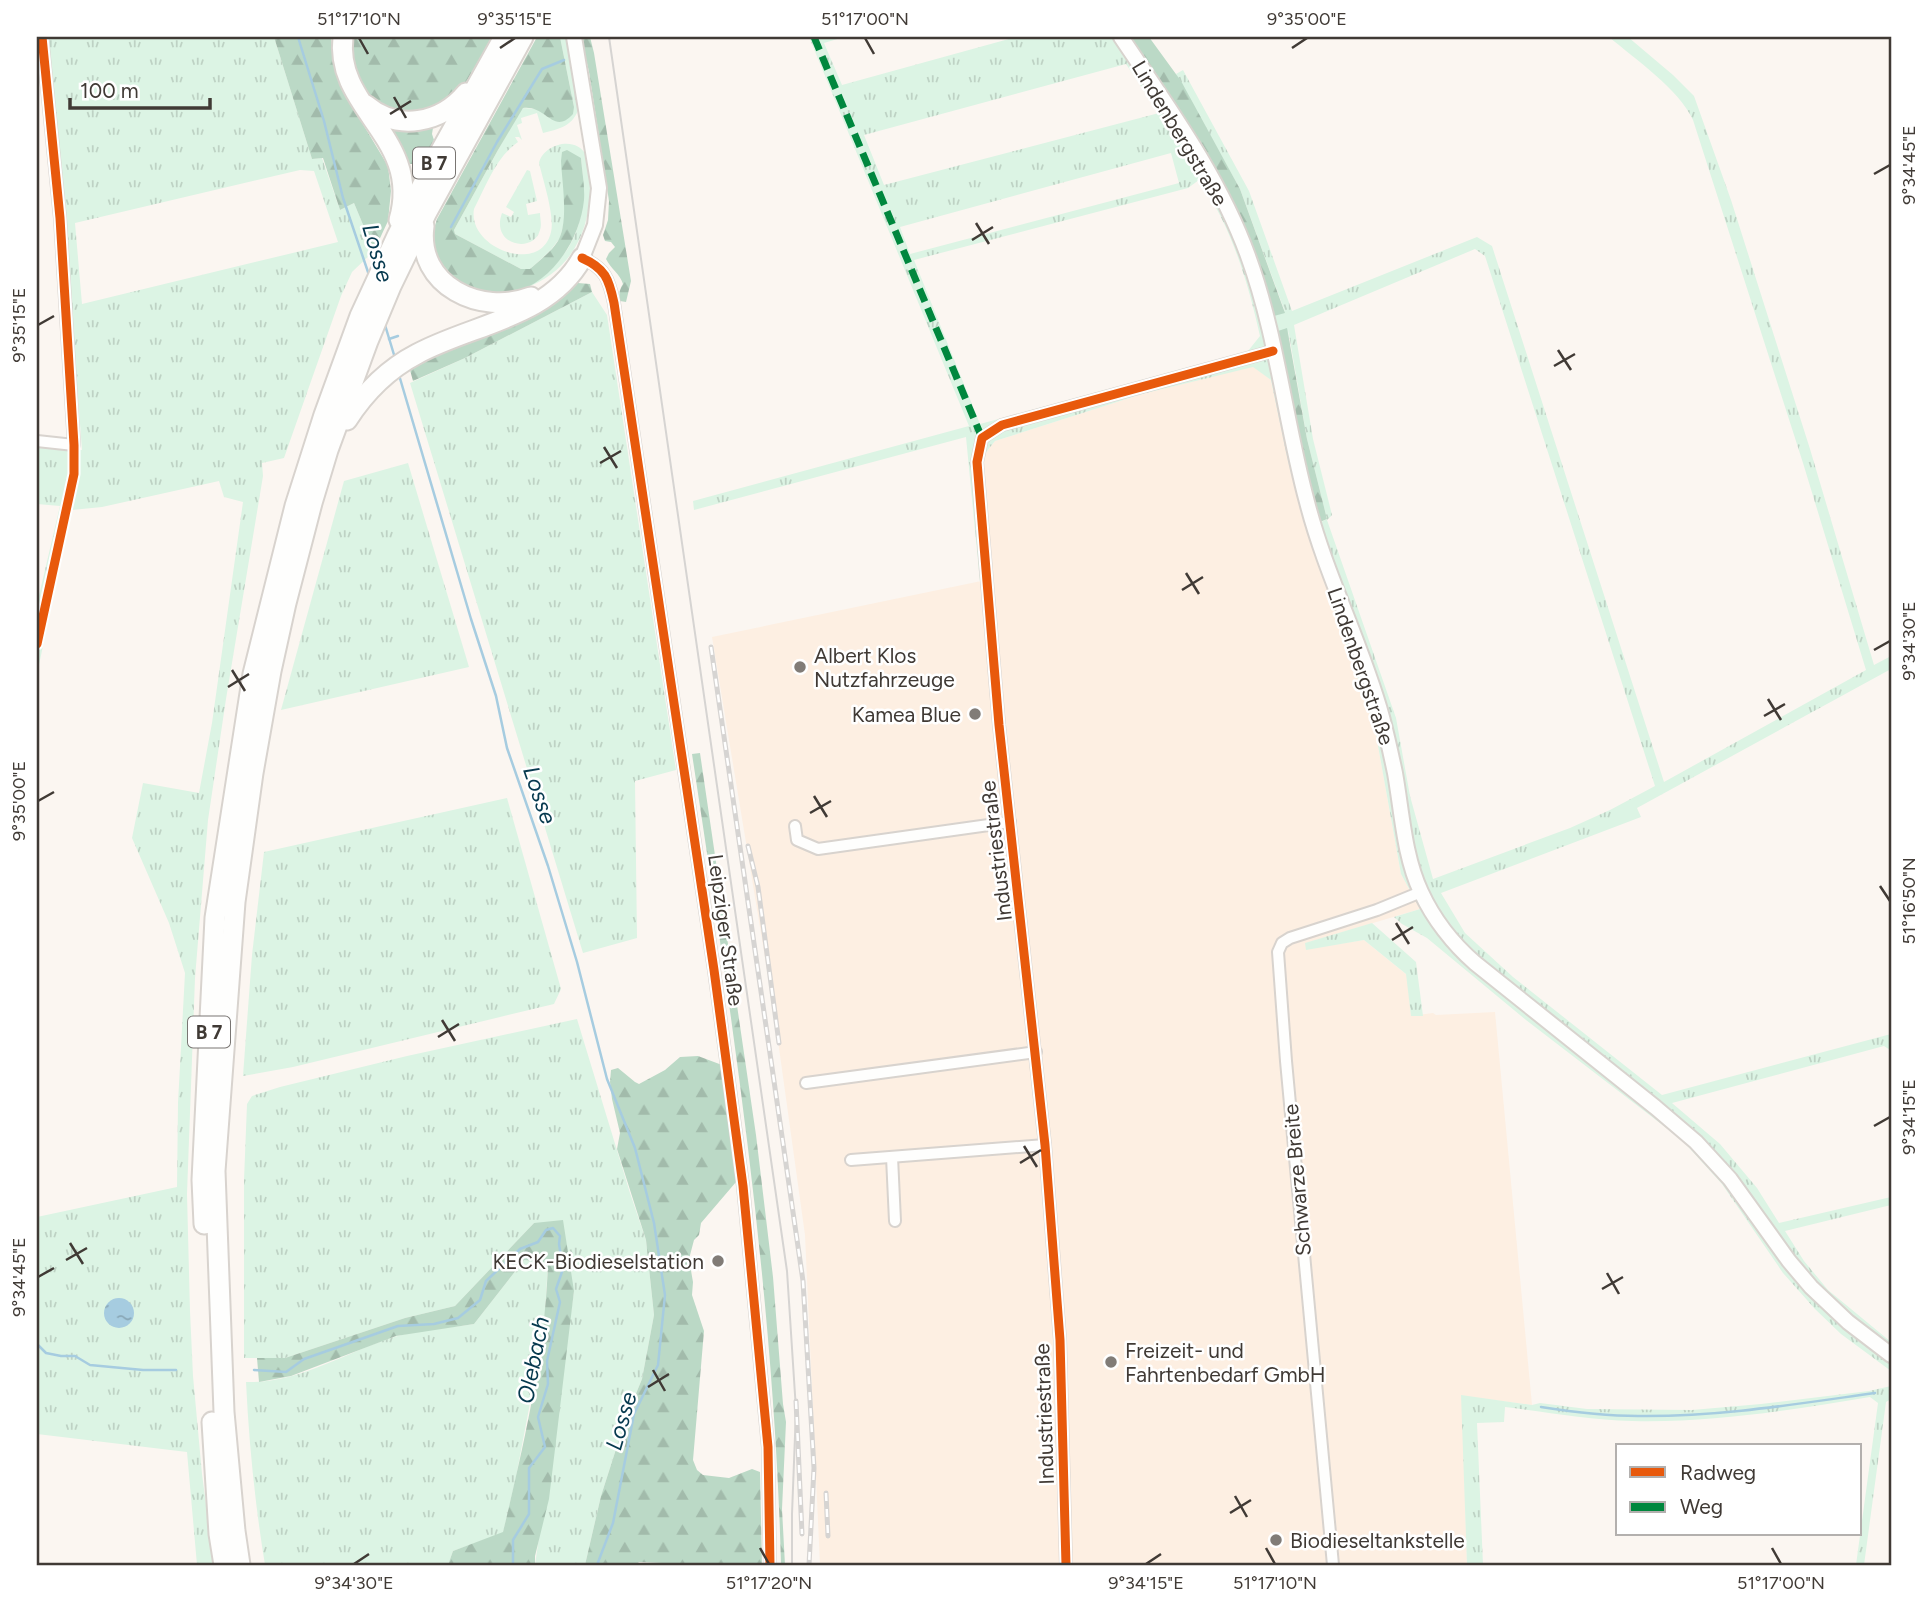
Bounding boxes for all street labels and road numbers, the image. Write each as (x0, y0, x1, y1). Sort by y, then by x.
street label: Lindenbergstraße (1127, 56, 1233, 210)
road number: B 7 (413, 148, 455, 178)
street label: Lindenbergstraße (1322, 584, 1400, 748)
street label: Industriestraße (975, 779, 1017, 923)
street label: Leipziger Straße (703, 853, 749, 1007)
road number: B 7 (188, 1016, 230, 1048)
street label: Schwarze Breite (1278, 1103, 1316, 1257)
street label: Industriestraße (1029, 1343, 1059, 1485)

